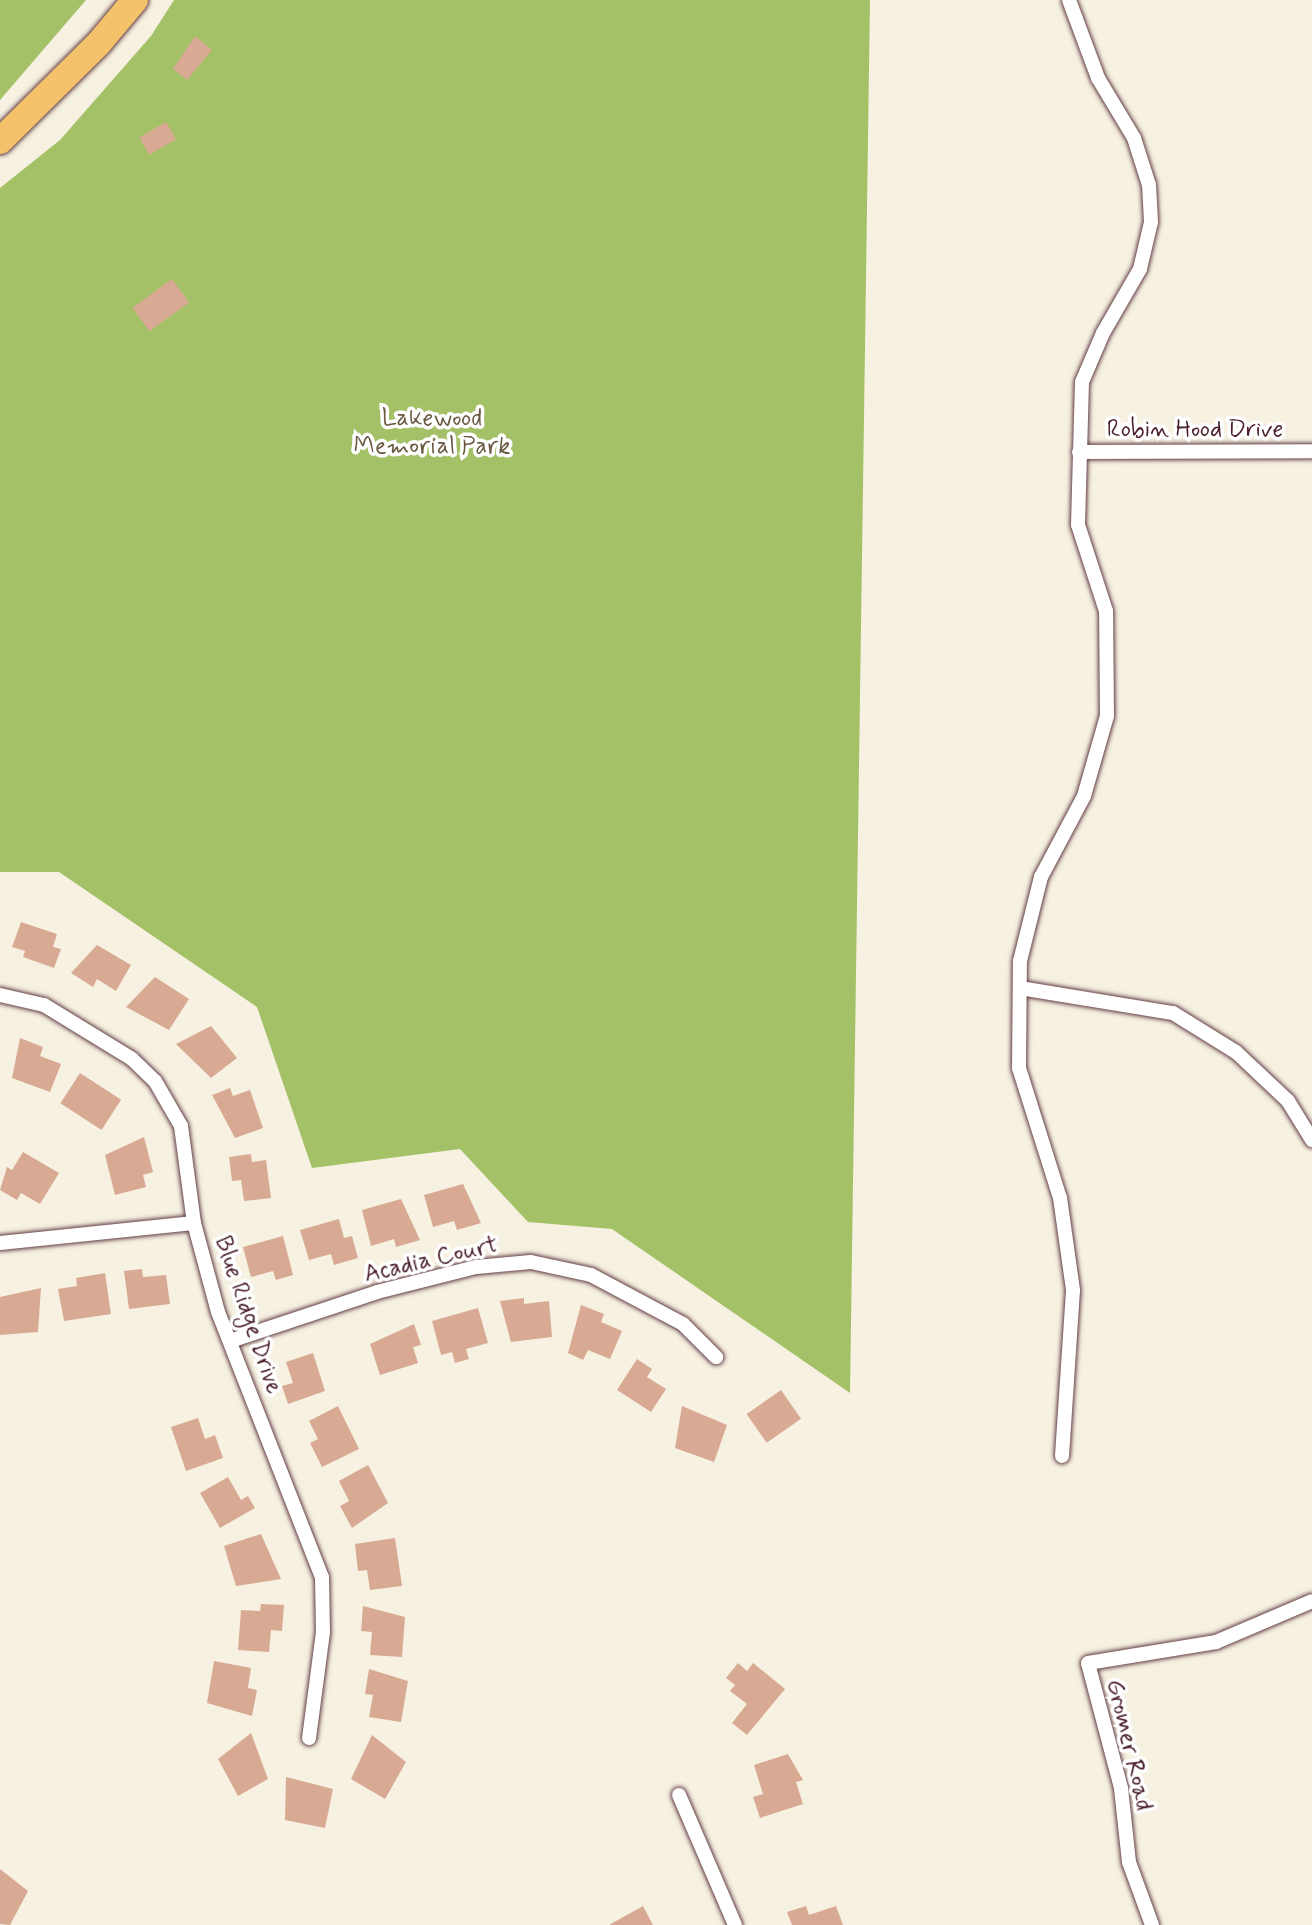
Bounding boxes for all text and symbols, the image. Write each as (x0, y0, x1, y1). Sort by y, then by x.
park label: Lakewood Memorial Park (354, 405, 510, 461)
street label: Robin Hood Drive (1107, 416, 1283, 444)
street label: Acadia Court (363, 1231, 499, 1289)
street label: Blue Ridge Drive (208, 1233, 288, 1397)
street label: Gromer Road (1100, 1678, 1158, 1812)

